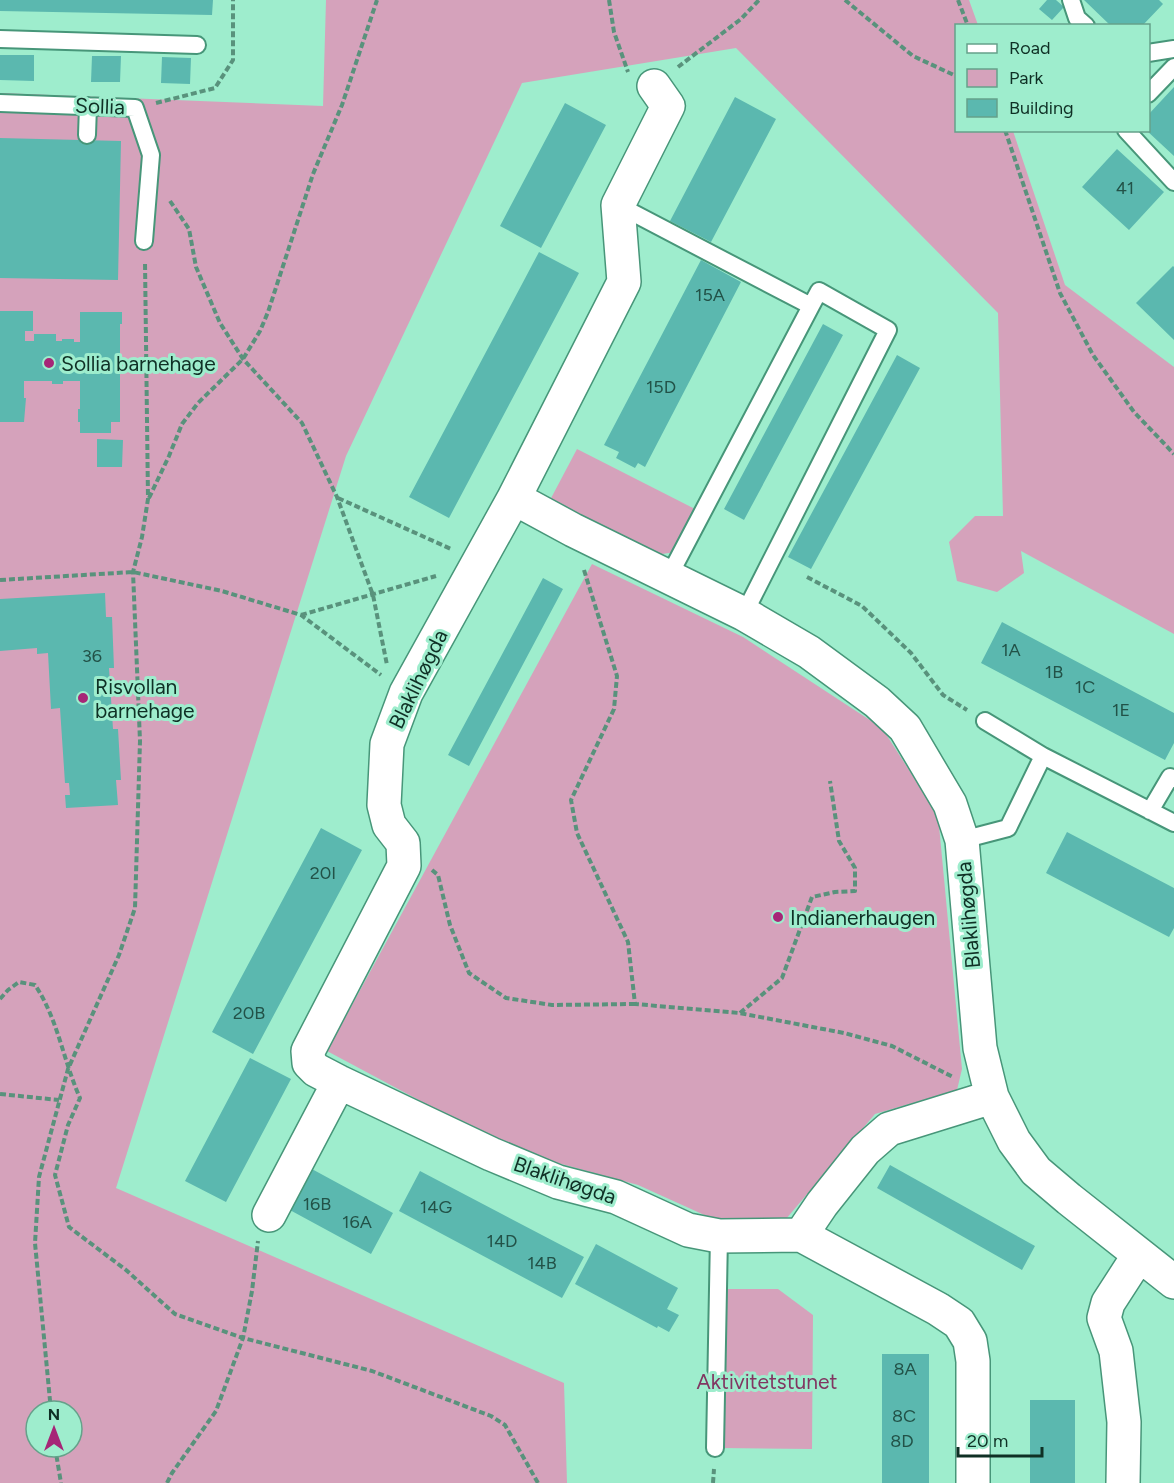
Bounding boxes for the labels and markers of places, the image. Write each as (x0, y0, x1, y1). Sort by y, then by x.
place label: Sollia barnehage (61, 351, 216, 376)
marker: Sollia barnehage (42, 356, 56, 370)
place label: Risvollan barnehage (95, 674, 195, 723)
marker: Risvollan barnehage (76, 691, 90, 705)
place label: Indianerhaugen (790, 905, 935, 930)
marker: Indianerhaugen (771, 910, 785, 924)

